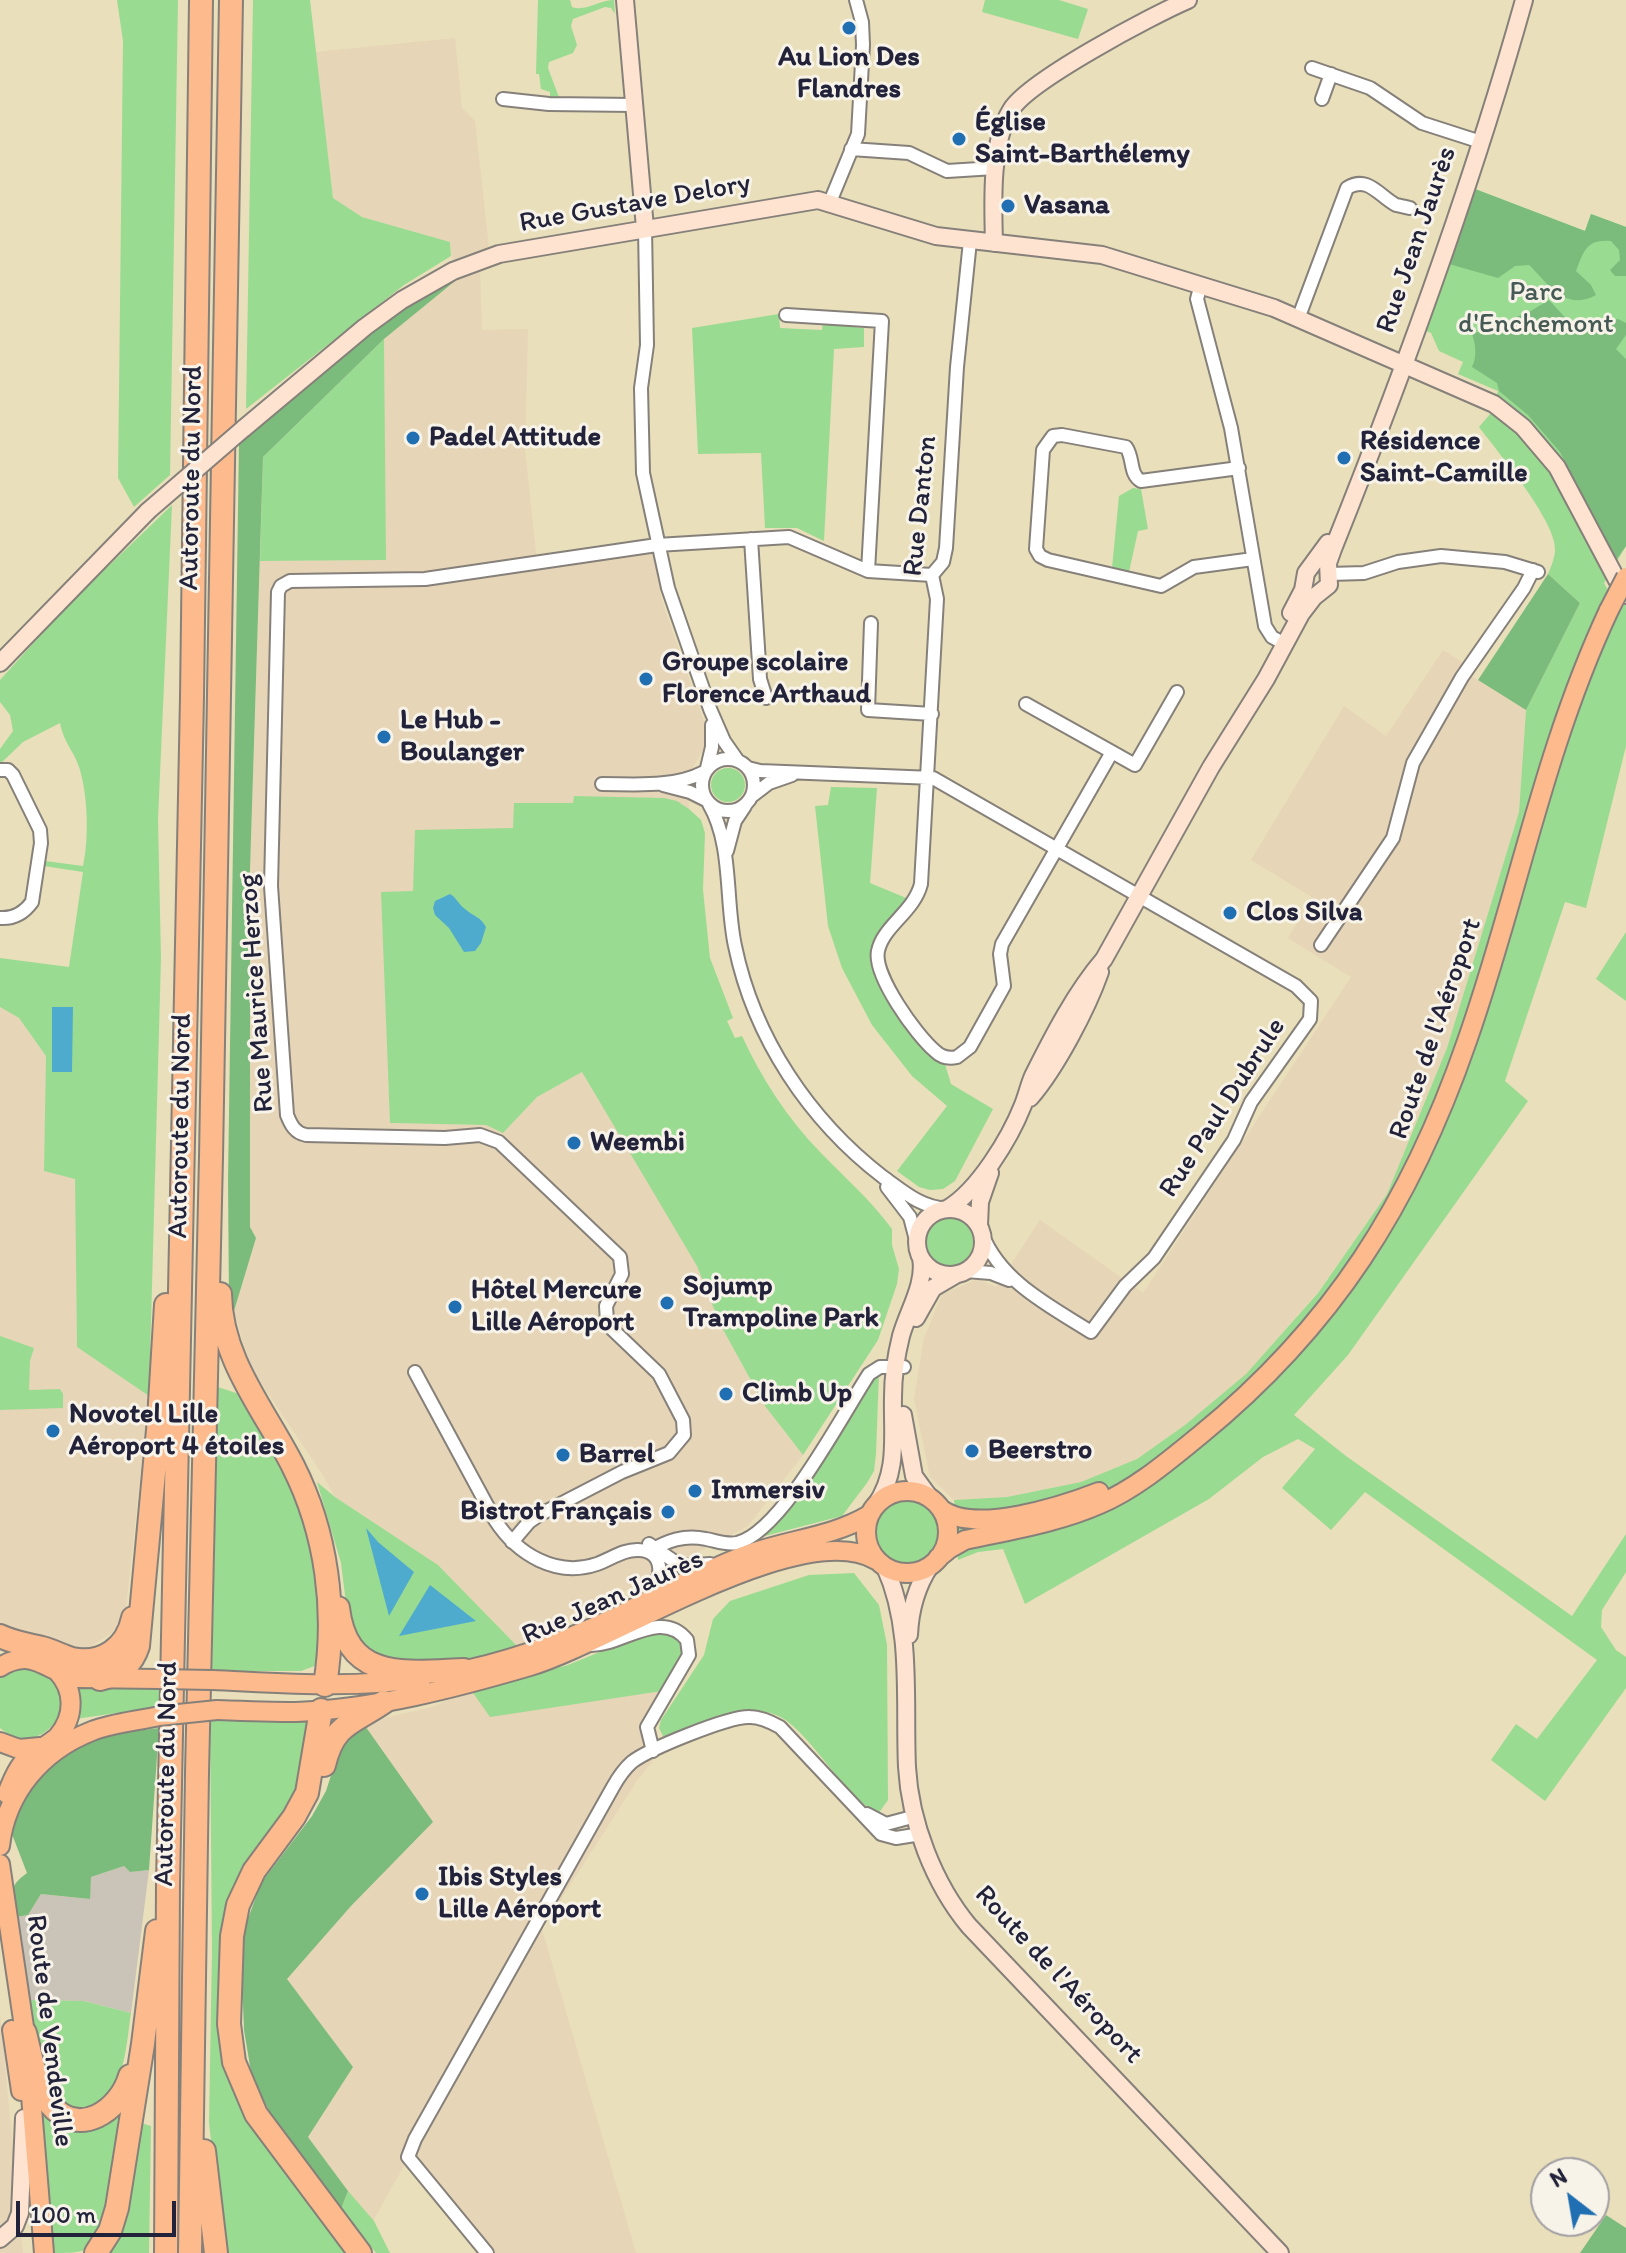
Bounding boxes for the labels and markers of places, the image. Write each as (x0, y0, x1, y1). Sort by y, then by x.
marker: Au Lion Des Flandres (840, 19, 858, 37)
place label: Au Lion Des Flandres (778, 41, 920, 107)
place label: Église Saint-Barthélemy (975, 106, 1190, 172)
marker: Église Saint-Barthélemy (950, 130, 968, 148)
place label: Vasana (1024, 189, 1110, 223)
marker: Vasana (999, 197, 1017, 215)
place label: Padel Attitude (429, 421, 601, 455)
place label: Résidence Saint-Camille (1360, 425, 1527, 491)
marker: Padel Attitude (404, 429, 422, 447)
marker: Résidence Saint-Camille (1335, 449, 1353, 467)
place label: Groupe scolaire Florence Arthaud (662, 646, 871, 712)
marker: Groupe scolaire Florence Arthaud (637, 670, 655, 688)
place label: Le Hub - Boulanger (400, 704, 524, 770)
marker: Le Hub - Boulanger (375, 728, 393, 746)
place label: Clos Silva (1246, 896, 1363, 930)
marker: Clos Silva (1221, 904, 1239, 922)
place label: Weembi (590, 1126, 685, 1160)
marker: Weembi (565, 1134, 583, 1152)
place label: Sojump Trampoline Park (683, 1270, 879, 1336)
place label: Hôtel Mercure Lille Aéroport (471, 1274, 642, 1340)
marker: Sojump Trampoline Park (658, 1294, 676, 1312)
marker: Hôtel Mercure Lille Aéroport (446, 1298, 464, 1316)
place label: Climb Up (742, 1377, 852, 1411)
marker: Climb Up (717, 1385, 735, 1403)
place label: Novotel Lille Aéroport 4 étoiles (69, 1398, 284, 1464)
marker: Novotel Lille Aéroport 4 étoiles (44, 1422, 62, 1440)
place label: Beerstro (988, 1434, 1092, 1468)
place label: Barrel (579, 1438, 655, 1472)
marker: Beerstro (963, 1442, 981, 1460)
marker: Barrel (554, 1446, 572, 1464)
place label: Immersiv (711, 1474, 825, 1508)
marker: Immersiv (686, 1482, 704, 1500)
place label: Bistrot Français (460, 1495, 652, 1529)
marker: Bistrot Français (659, 1503, 677, 1521)
place label: Ibis Styles Lille Aéroport (438, 1861, 601, 1927)
marker: Ibis Styles Lille Aéroport (413, 1885, 431, 1903)

